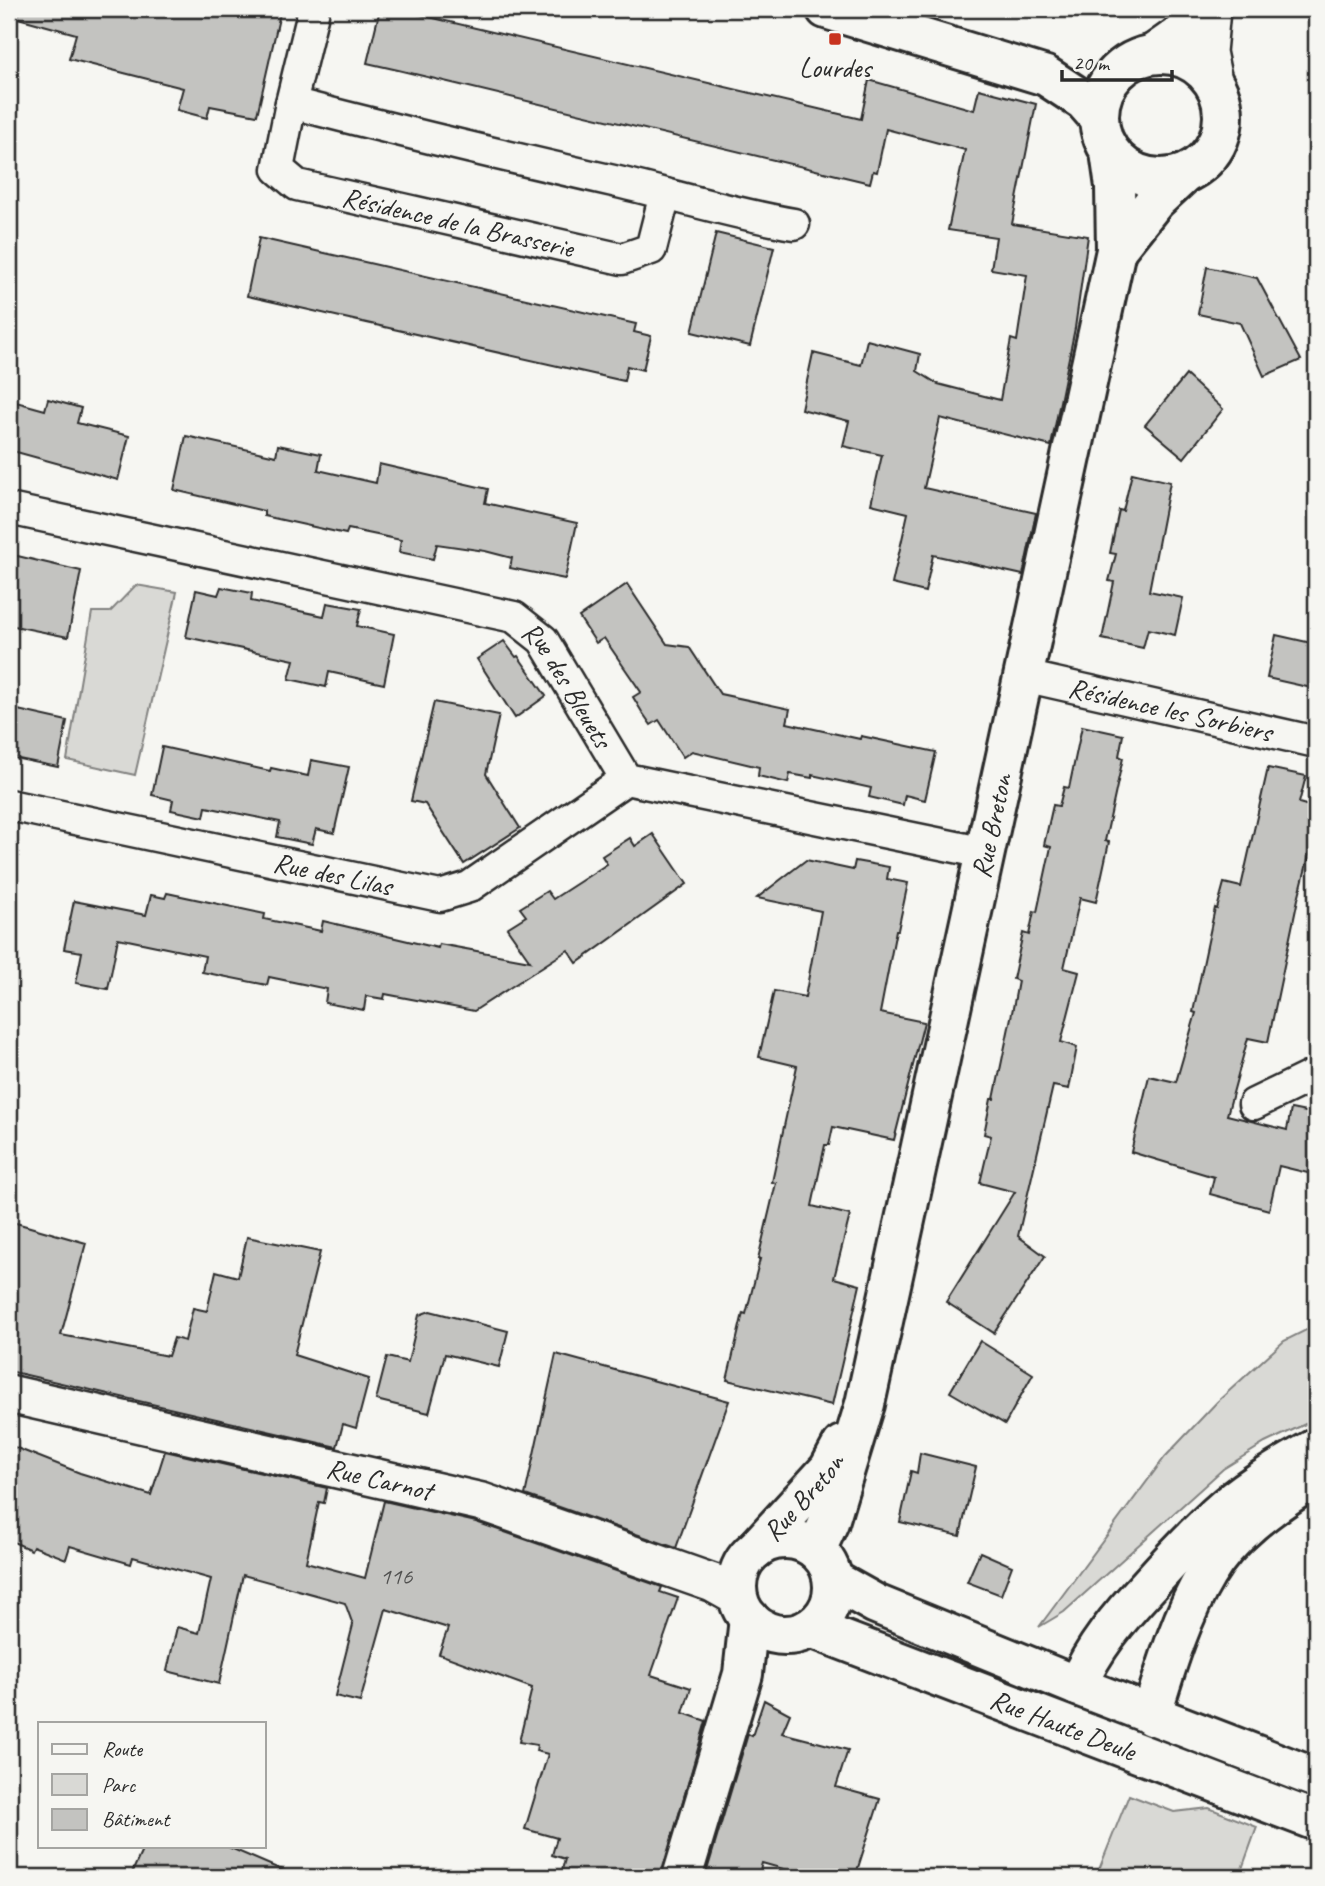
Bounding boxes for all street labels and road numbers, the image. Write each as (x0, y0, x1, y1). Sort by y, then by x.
street label: Résidence de la Brasserie (339, 178, 579, 265)
street label: Rue des Bleuets (515, 613, 622, 756)
street label: Résidence les Sorbiers (1065, 669, 1278, 750)
street label: Rue Breton (962, 769, 1019, 881)
street label: Rue des Lilas (271, 844, 398, 903)
street label: Rue Breton (755, 1447, 852, 1548)
street label: Rue Carnot (323, 1450, 439, 1508)
street label: Rue Haute Deule (986, 1681, 1143, 1769)

